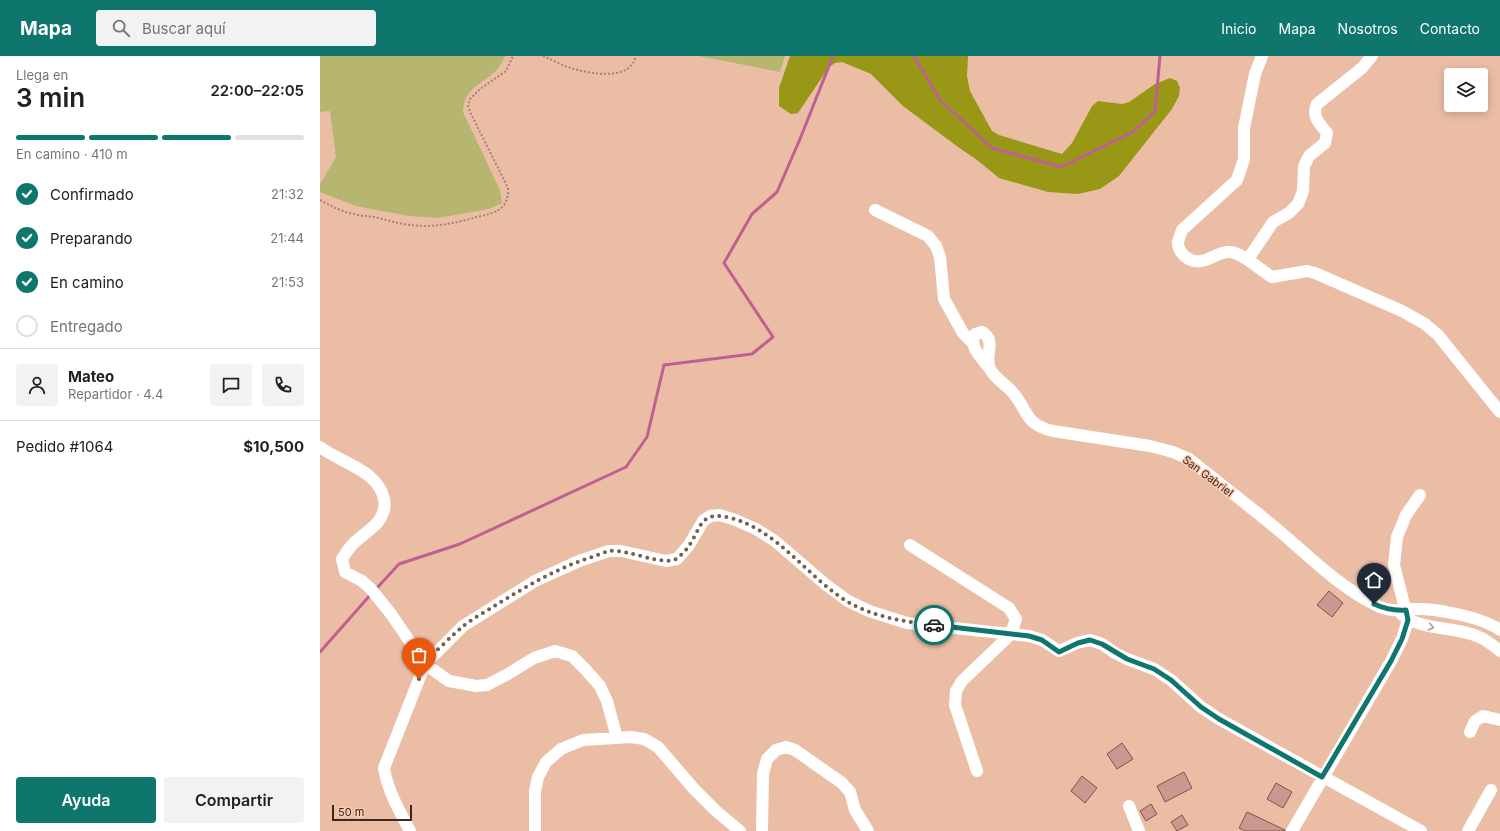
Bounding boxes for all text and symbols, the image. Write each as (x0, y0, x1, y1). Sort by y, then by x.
search box (96, 10, 376, 46)
text: Mapa (20, 17, 72, 40)
icon: search (110, 17, 132, 39)
text: Buscar aquí (142, 19, 226, 38)
text: Inicio (1221, 20, 1257, 37)
text: Mapa (1279, 20, 1316, 37)
text: Nosotros (1338, 20, 1398, 37)
text: Contacto (1420, 20, 1480, 37)
text: Llega en (16, 67, 68, 83)
map controls (1444, 68, 1488, 112)
button: layers (1444, 68, 1488, 112)
text: 22:00–22:05 (210, 81, 304, 100)
text: 3 min (16, 82, 85, 113)
text: En camino · 410 m (16, 146, 128, 162)
icon: check (16, 183, 38, 205)
text: Confirmado (50, 185, 134, 204)
text: 21:32 (271, 186, 304, 202)
icon: check (16, 227, 38, 249)
text: Preparando (50, 229, 133, 248)
text: 21:44 (270, 230, 304, 246)
icon: check (16, 271, 38, 293)
text: En camino (50, 273, 124, 292)
text: 21:53 (271, 274, 304, 290)
text: Entregado (50, 317, 123, 336)
button: person (16, 364, 58, 406)
button: chat (210, 364, 252, 406)
button: phone (262, 364, 304, 406)
text: Mateo (68, 367, 114, 386)
text: Repartidor · 4.4 (68, 386, 163, 402)
text: Pedido #1064 (16, 437, 114, 456)
text: $10,500 (243, 437, 304, 456)
street label: San Gabriel (1180, 452, 1236, 500)
pin (1357, 563, 1391, 604)
icon: home (1363, 569, 1385, 591)
courier (914, 605, 954, 645)
icon: car (923, 614, 945, 636)
one-way arrow (1428, 622, 1434, 630)
pin (402, 638, 436, 679)
icon: bag (408, 644, 430, 666)
button: Ayuda (16, 777, 156, 823)
button: Compartir (164, 777, 304, 823)
scale bar (332, 803, 412, 822)
text: 50 m (338, 805, 364, 819)

